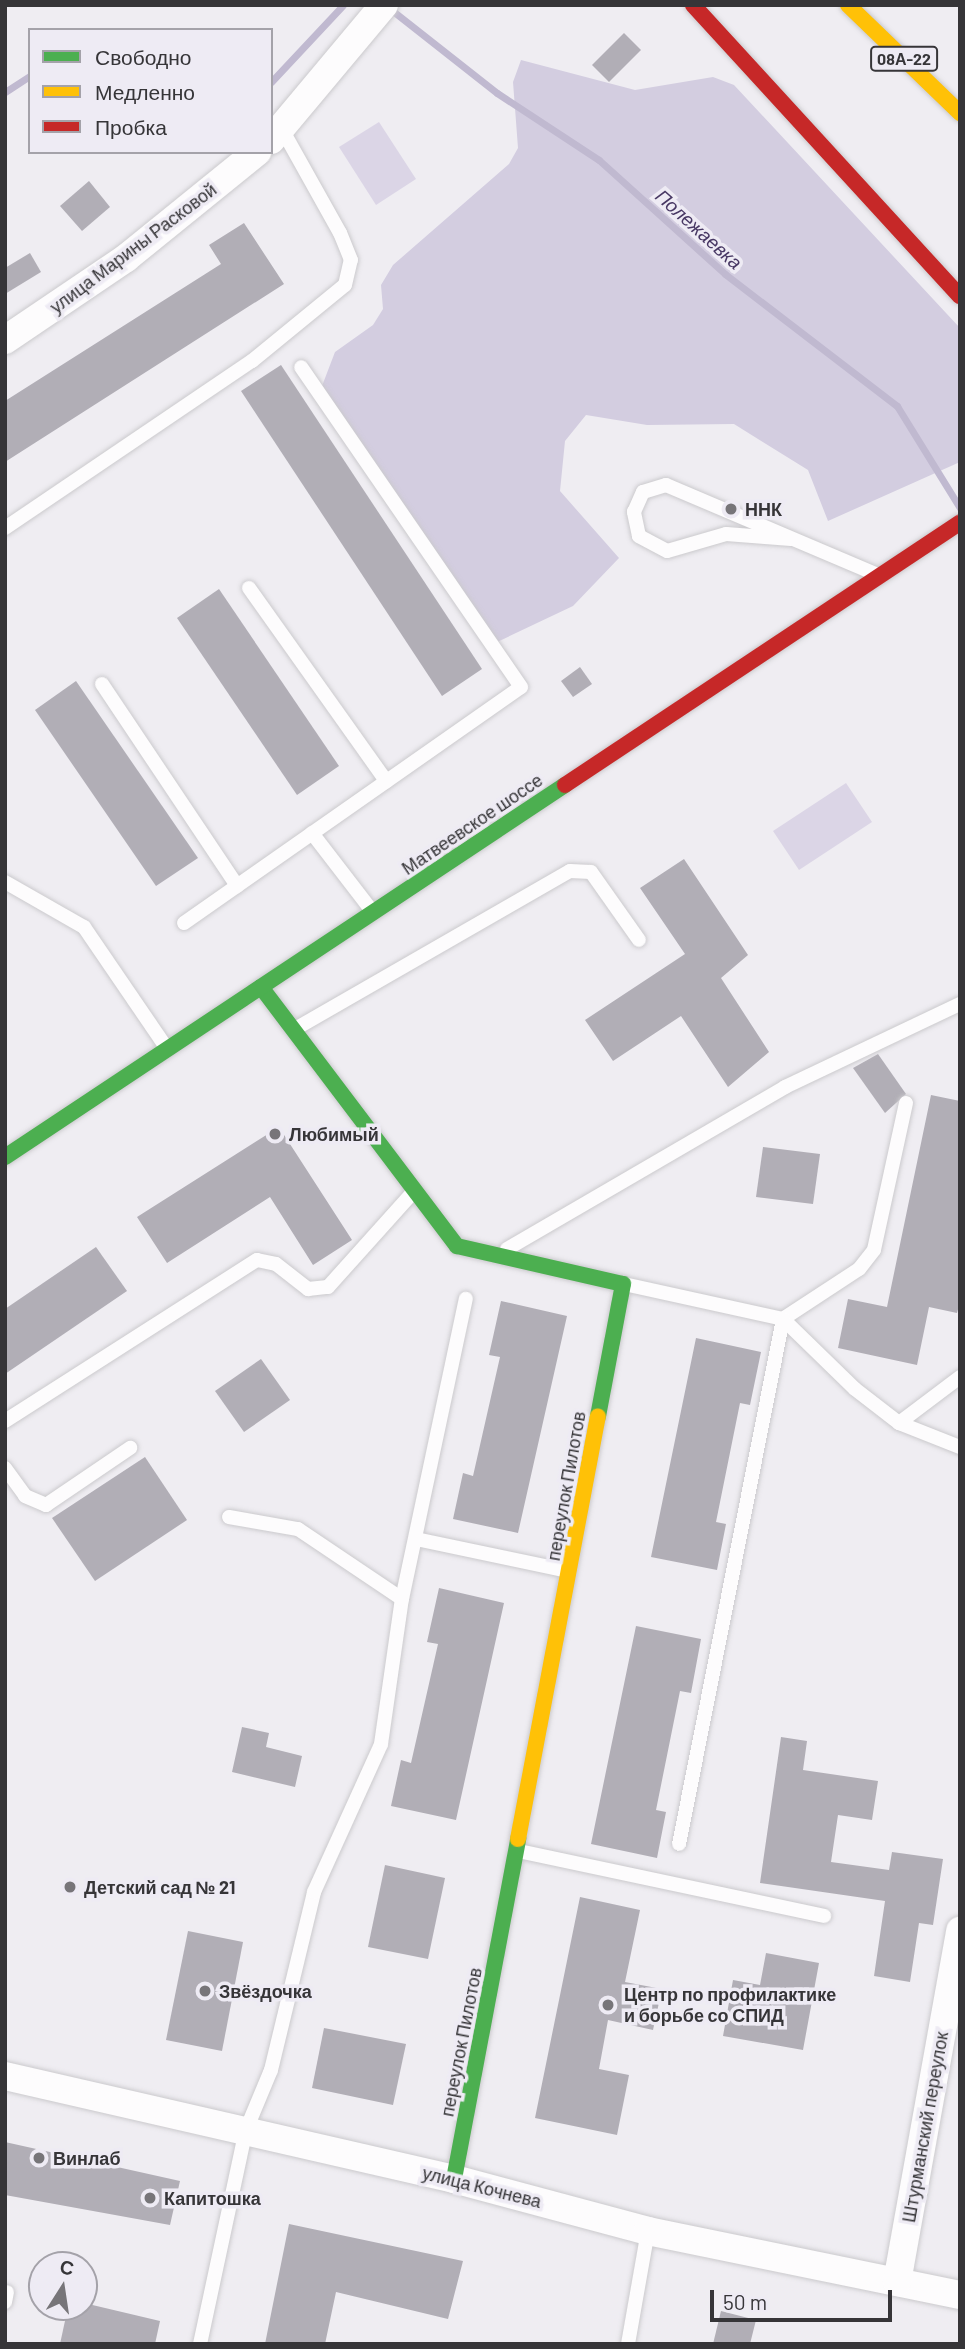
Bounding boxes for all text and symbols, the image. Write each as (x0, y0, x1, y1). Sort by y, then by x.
legend (28, 28, 273, 154)
text: Свободно (95, 44, 192, 69)
road number: 08А-22 (869, 46, 939, 72)
text: Медленно (95, 79, 195, 104)
text: Пробка (95, 114, 167, 139)
street label: улица Марины Расковой (46, 178, 220, 318)
water label: Полежаевка (651, 184, 747, 274)
place label: ННК (745, 498, 782, 520)
marker: ННК (723, 501, 739, 517)
street label: Матвеевское шоссе (398, 769, 546, 879)
place label: Любимый (289, 1123, 379, 1145)
marker: Любимый (267, 1126, 283, 1142)
street label: переулок Пилотов (542, 1410, 590, 1562)
place label: Детский сад № 21 (84, 1876, 235, 1898)
marker: Детский сад № 21 (62, 1879, 78, 1895)
street label: переулок Пилотов (436, 1966, 486, 2118)
place label: Звёздочка (219, 1980, 312, 2002)
marker: Звёздочка (197, 1983, 213, 1999)
place label: Центр по профилактике и борьбе со СПИД (624, 1984, 836, 2026)
marker: Центр по профилактике и борьбе со СПИД (598, 1995, 618, 2015)
street label: Штурманский переулок (898, 2030, 952, 2224)
place label: Винлаб (53, 2147, 120, 2169)
marker: Винлаб (31, 2150, 47, 2166)
street label: улица Кочнева (420, 2162, 544, 2212)
place label: Капитошка (164, 2187, 261, 2209)
marker: Капитошка (142, 2190, 158, 2206)
north arrow (28, 2251, 98, 2321)
text: С (58, 2254, 76, 2280)
scale bar (713, 2276, 895, 2320)
text: 50 m (723, 2289, 767, 2314)

